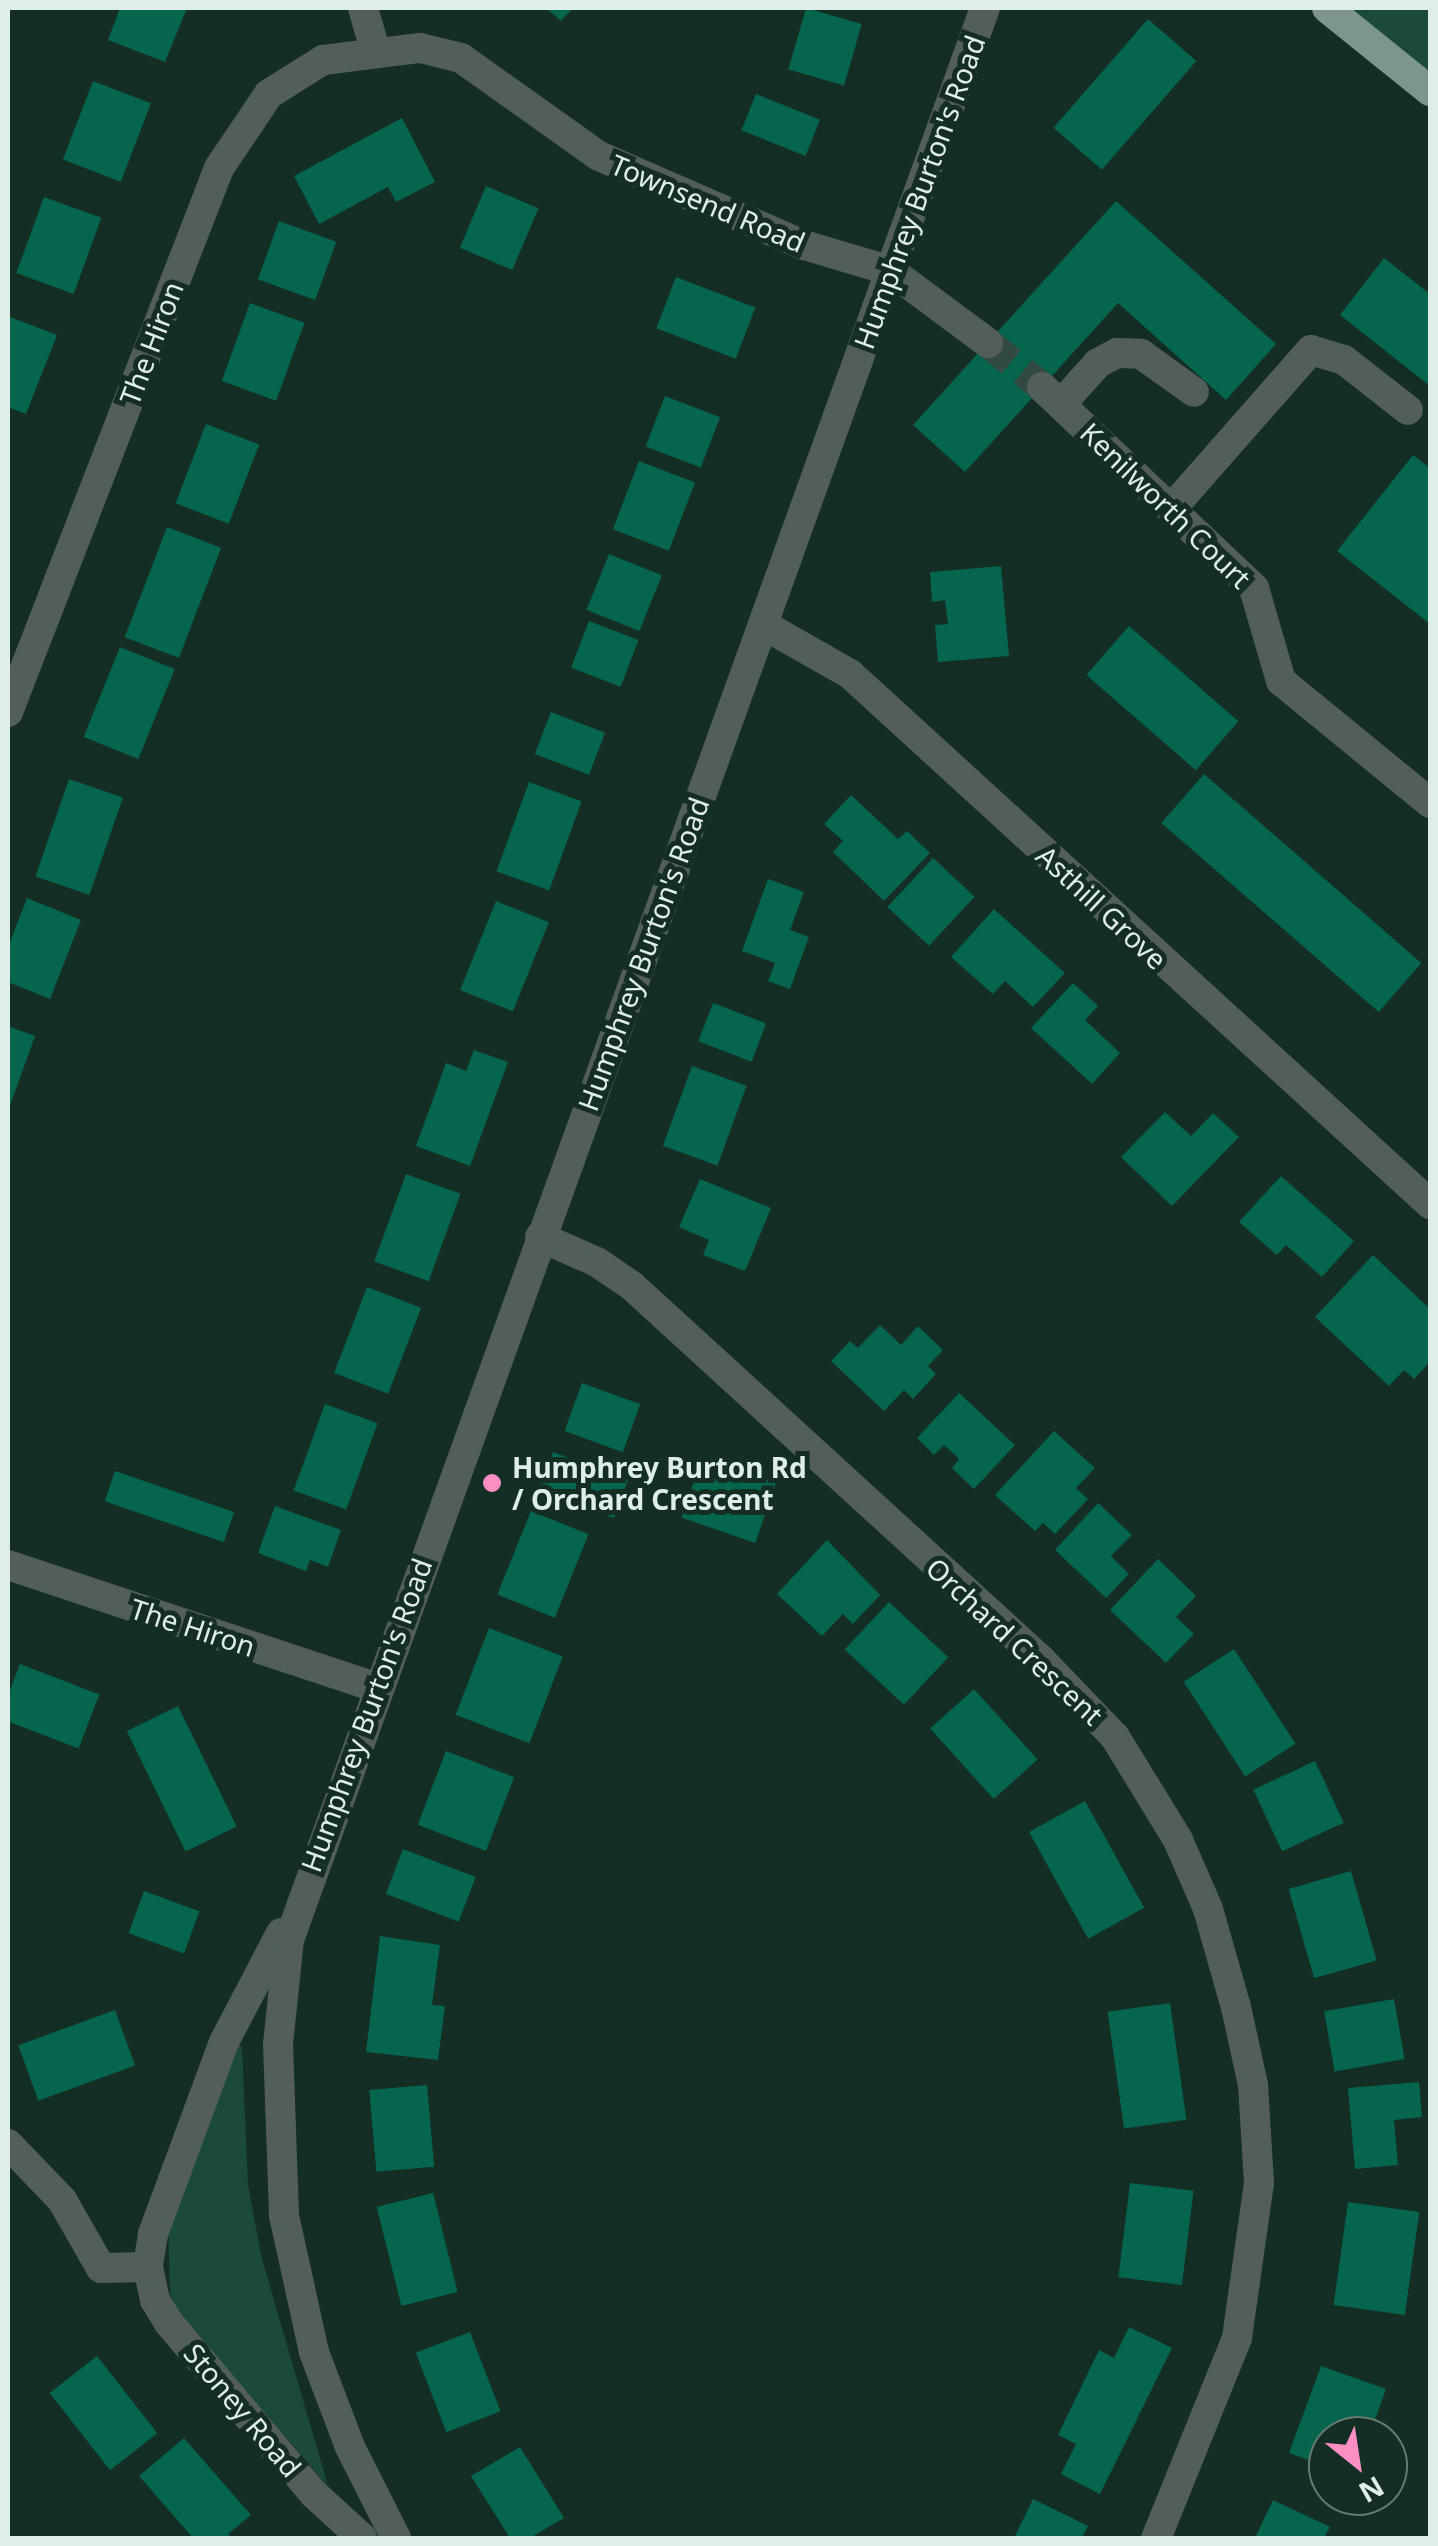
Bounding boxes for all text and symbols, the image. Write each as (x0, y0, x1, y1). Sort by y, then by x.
street label: Humphrey Burton's Road (847, 31, 991, 353)
street label: Townsend Road (606, 147, 810, 259)
street label: The Hiron (112, 277, 190, 409)
street label: Kenilworth Court (1074, 415, 1258, 595)
street label: Humphrey Burton's Road (571, 793, 715, 1115)
street label: Asthill Grove (1030, 838, 1174, 976)
place label: Humphrey Burton Rd / Orchard Crescent (512, 1450, 807, 1516)
marker: Humphrey Burton Rd / Orchard Crescent (481, 1472, 503, 1494)
street label: Orchard Crescent (920, 1550, 1110, 1732)
street label: Humphrey Burton's Road (294, 1554, 438, 1876)
street label: The Hiron (126, 1591, 260, 1663)
street label: Stoney Road (177, 2336, 309, 2484)
north arrow (1308, 2416, 1408, 2516)
text: N (1353, 2468, 1391, 2512)

